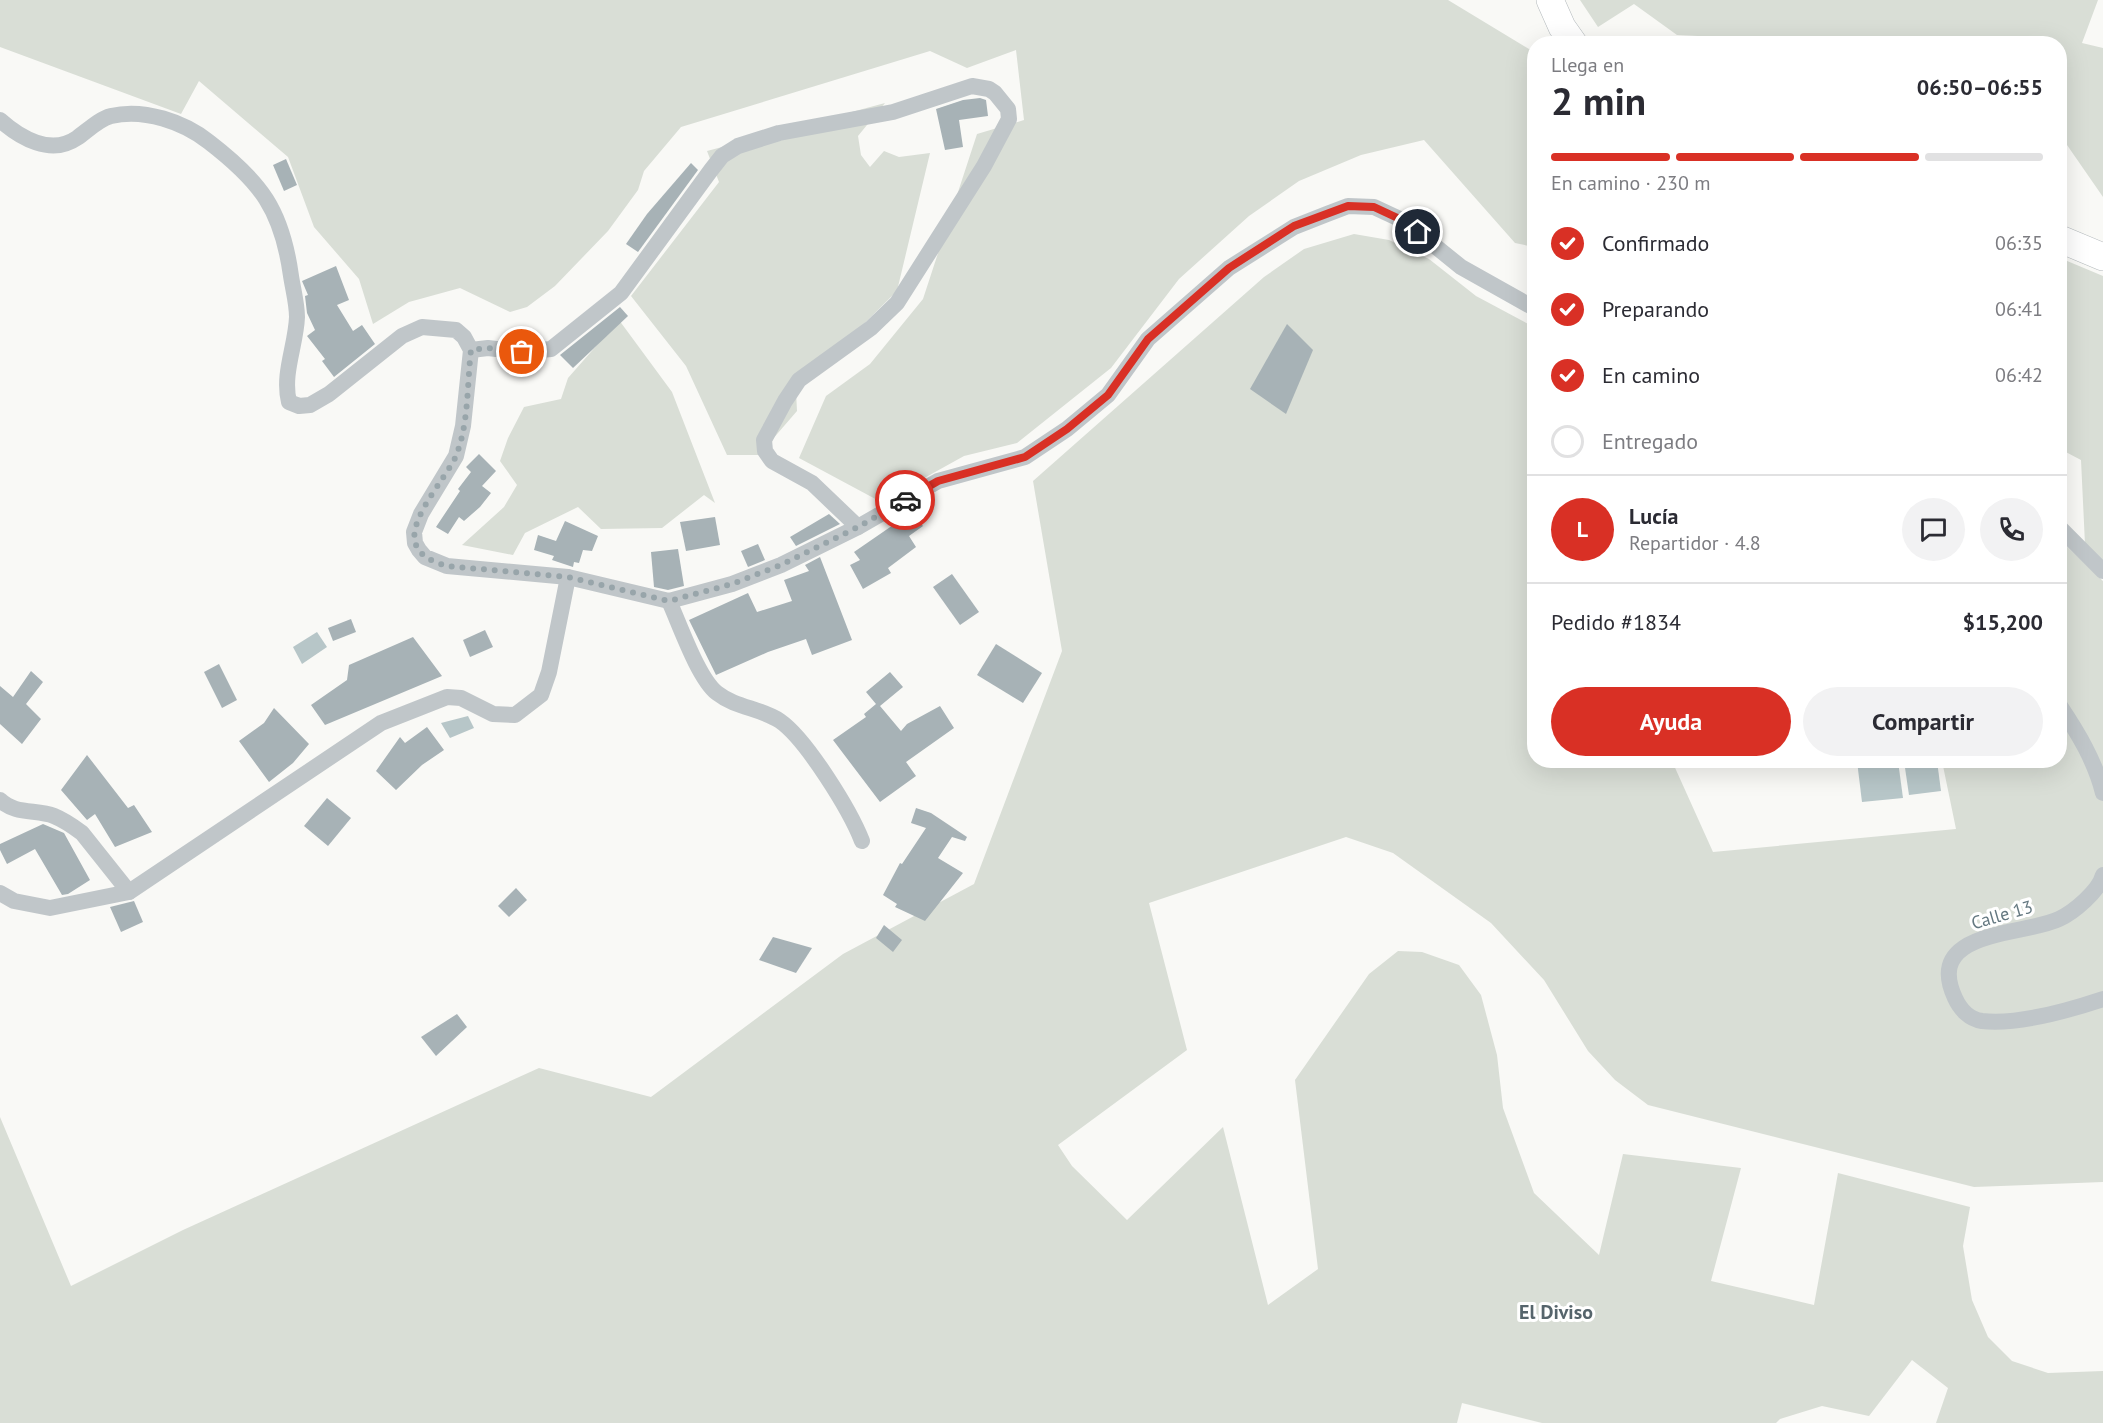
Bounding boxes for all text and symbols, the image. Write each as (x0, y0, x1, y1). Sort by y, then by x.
text: Llega en (1551, 52, 1624, 78)
text: 06:50–06:55 (1917, 73, 2043, 101)
text: 2 min (1551, 75, 1646, 126)
text: En camino · 230 m (1551, 170, 1711, 196)
pin (1392, 206, 1443, 257)
icon: home (1401, 215, 1434, 248)
icon: check (1551, 227, 1584, 260)
text: Confirmado (1602, 229, 1709, 257)
text: 06:35 (1995, 230, 2043, 256)
icon: check (1551, 293, 1584, 326)
text: Preparando (1602, 295, 1709, 323)
text: 06:41 (1995, 296, 2043, 322)
pin (496, 326, 547, 377)
icon: bag (505, 335, 538, 368)
icon: check (1551, 359, 1584, 392)
text: En camino (1602, 361, 1700, 389)
text: 06:42 (1995, 362, 2043, 388)
text: Entregado (1602, 427, 1698, 455)
courier (875, 470, 935, 530)
icon: car (889, 484, 922, 517)
button: chat (1902, 498, 1965, 561)
button: phone (1980, 498, 2043, 561)
text: Lucía (1629, 502, 1679, 530)
text: L (1577, 515, 1588, 543)
text: Repartidor · 4.8 (1629, 530, 1761, 556)
text: Pedido #1834 (1551, 608, 1681, 636)
text: $15,200 (1963, 608, 2043, 636)
button: Ayuda (1551, 687, 1791, 756)
button: Compartir (1803, 687, 2043, 756)
street label: Calle 13 (1968, 895, 2035, 934)
district label: El Diviso (1519, 1299, 1593, 1325)

